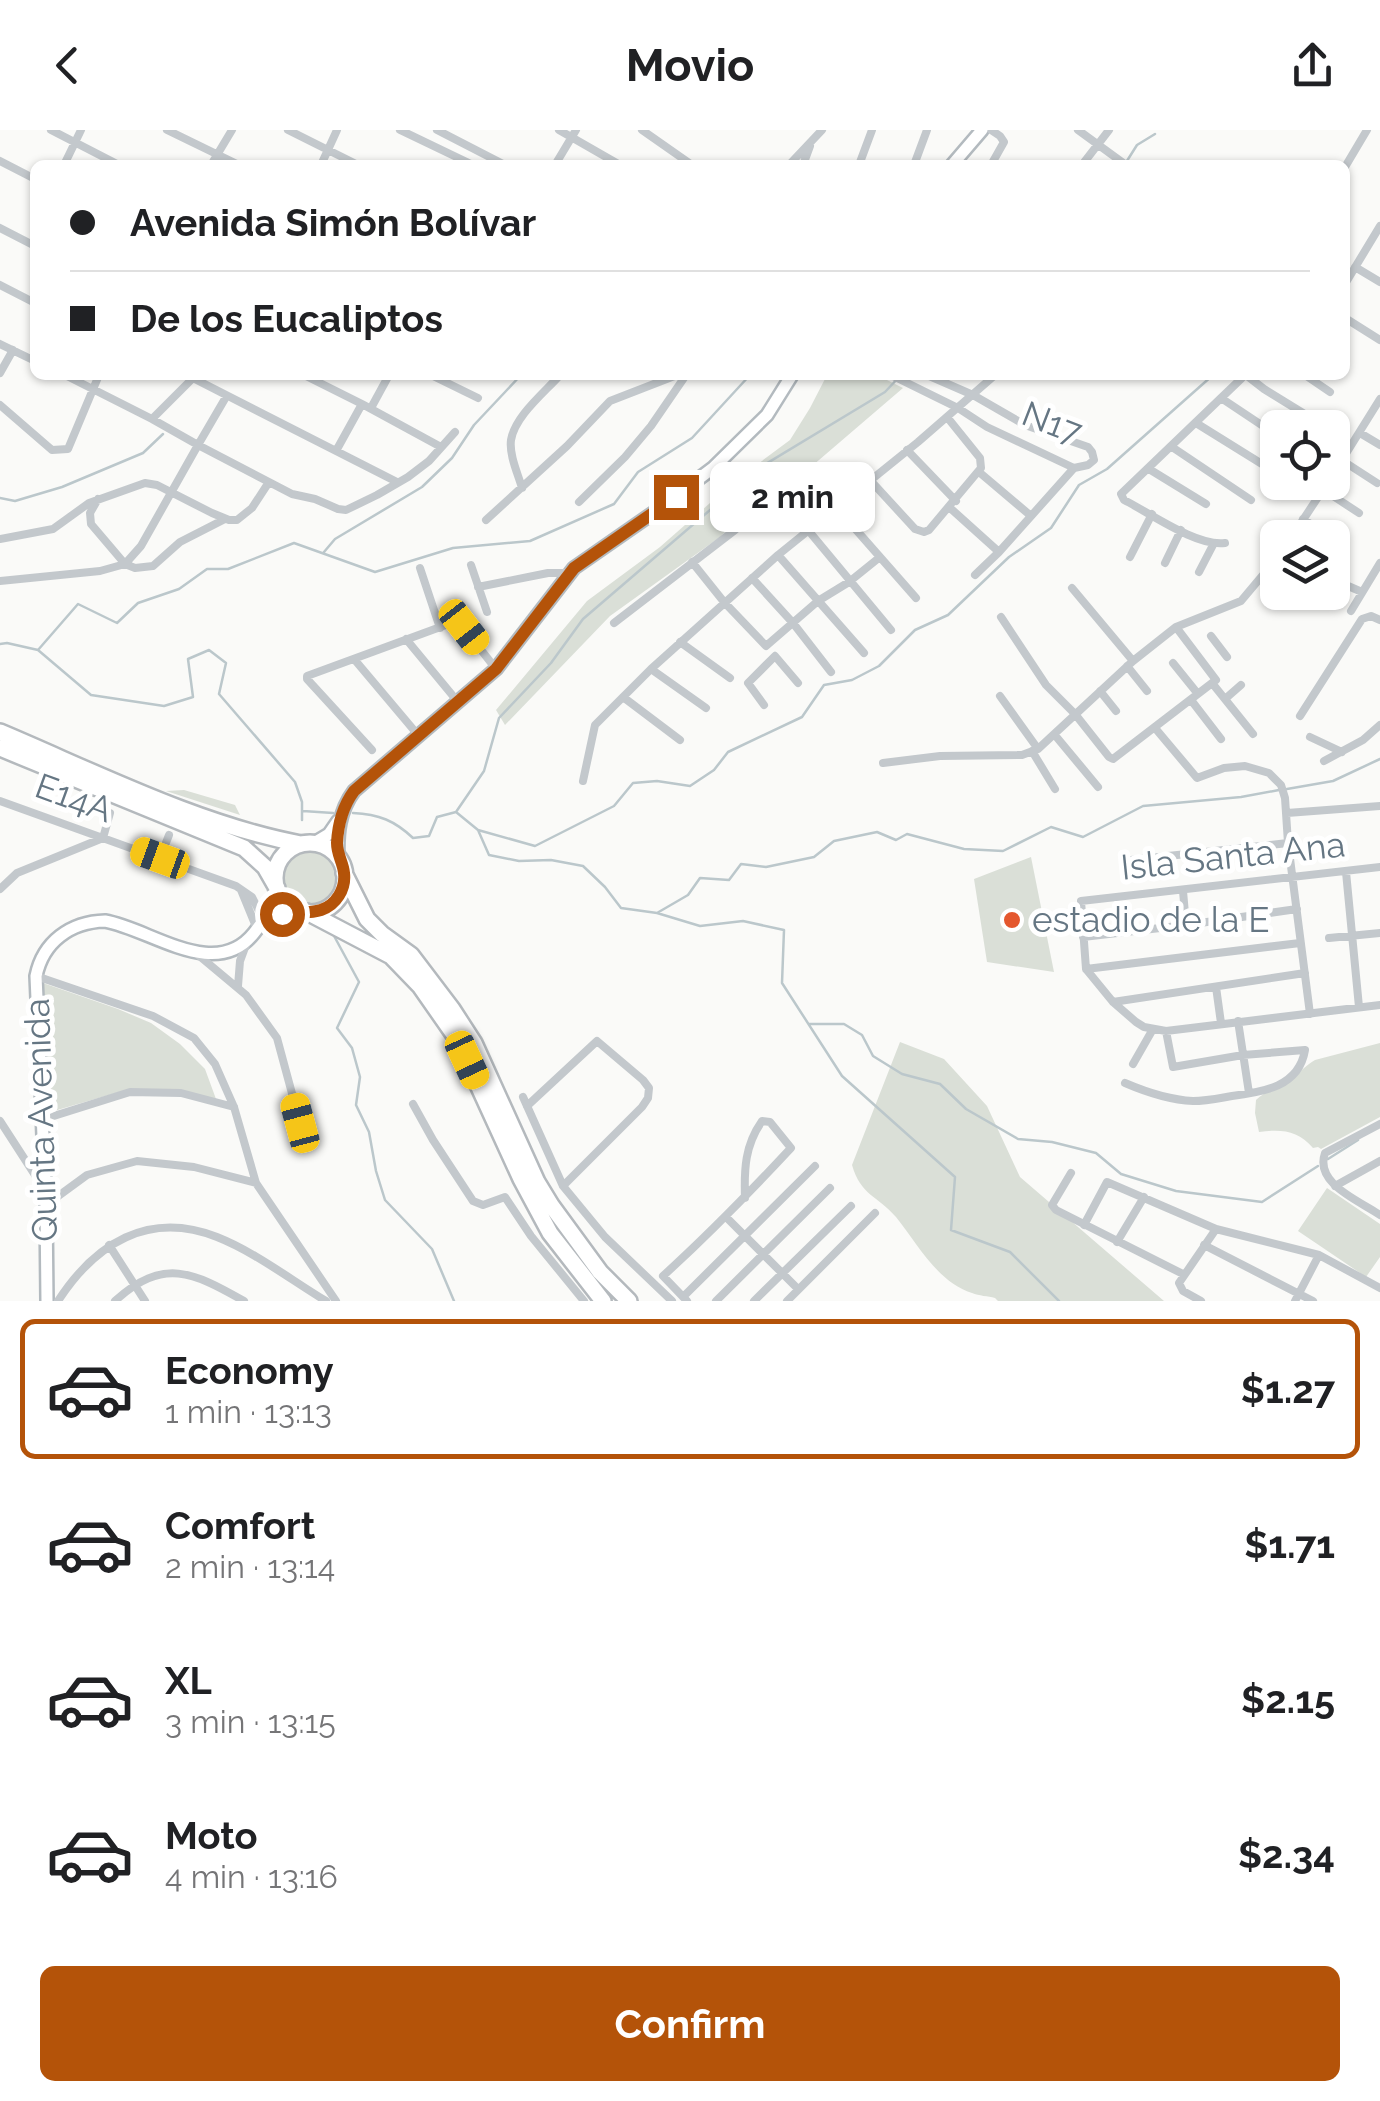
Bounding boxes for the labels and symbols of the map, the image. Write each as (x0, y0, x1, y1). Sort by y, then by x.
street label: N17 (1017, 393, 1088, 453)
callout: 2 min (711, 462, 876, 532)
route end (654, 475, 699, 520)
car (434, 594, 494, 660)
street label: E14A (30, 765, 119, 830)
street label: Isla Santa Ana (1119, 823, 1347, 888)
car (127, 834, 193, 882)
route start (260, 892, 305, 937)
place label: estadio de la E (1032, 899, 1269, 940)
marker: estadio de la E (1001, 909, 1023, 931)
street label: Quinta Avenida (16, 998, 65, 1242)
car (441, 1026, 493, 1094)
car (278, 1090, 322, 1156)

